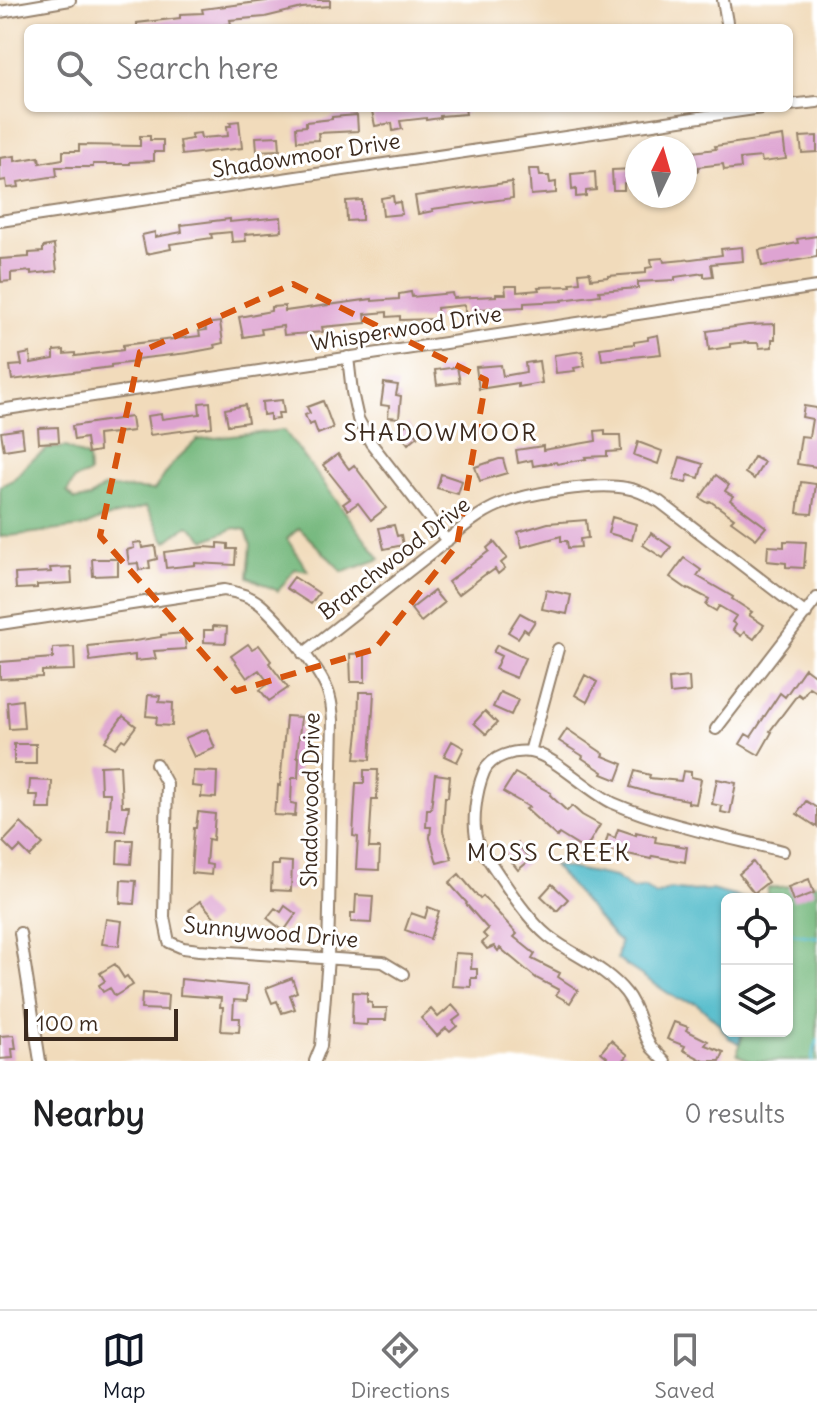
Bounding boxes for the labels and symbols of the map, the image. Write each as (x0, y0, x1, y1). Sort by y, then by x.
street label: Shadowmoor Drive (210, 126, 402, 184)
north arrow (625, 136, 697, 208)
street label: Whisperwood Drive (308, 299, 504, 357)
district label: SHADOWMOOR (343, 417, 539, 447)
street label: Branchwood Drive (313, 490, 475, 626)
street label: Shadowood Drive (294, 712, 326, 888)
district label: MOSS CREEK (467, 837, 631, 867)
street label: Sunnywood Drive (183, 910, 359, 954)
scale bar (24, 1005, 178, 1041)

